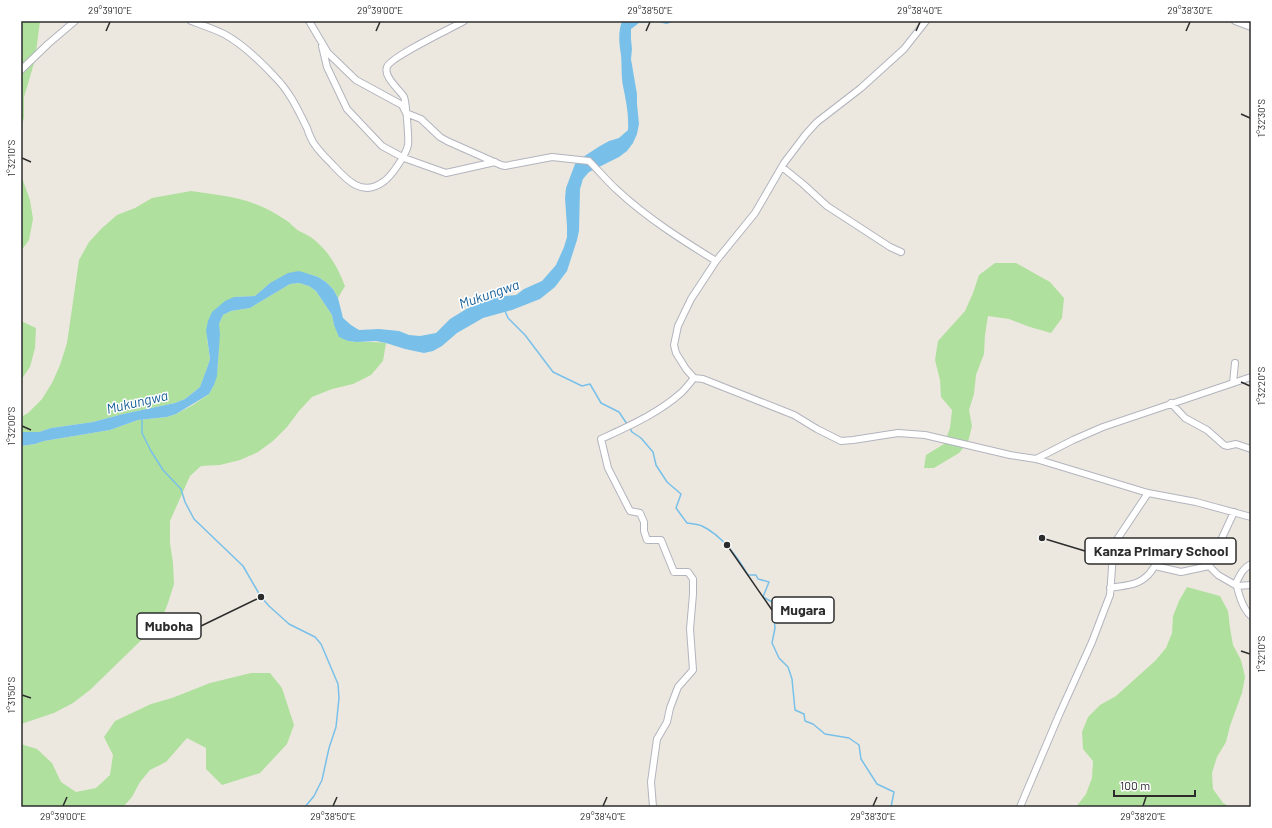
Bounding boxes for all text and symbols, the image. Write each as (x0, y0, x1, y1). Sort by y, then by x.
text: 29°39'10"E (88, 4, 132, 16)
text: 29°39'00"E (357, 4, 403, 16)
text: 29°38'50"E (627, 4, 673, 16)
text: 29°38'40"E (897, 4, 943, 16)
text: 29°38'30"E (1167, 4, 1213, 16)
text: 1°32'30"S (1255, 99, 1267, 137)
text: 1°32'10"S (5, 139, 17, 176)
water label: Mukungwa (456, 275, 521, 312)
text: 1°32'20"S (1255, 367, 1267, 405)
water label: Mukungwa (104, 386, 169, 417)
text: 1°32'00"S (5, 406, 17, 445)
callout: Kanza Primary School (1085, 538, 1236, 564)
text: Kanza Primary School (1094, 542, 1228, 559)
callout: Mugara (772, 597, 834, 623)
text: Mugara (780, 601, 826, 618)
callout: Muboha (137, 613, 201, 639)
text: Muboha (145, 617, 193, 634)
text: 1°32'10"S (1255, 635, 1267, 672)
text: 1°31'50"S (5, 677, 17, 713)
scale bar (1114, 772, 1195, 798)
text: 100 m (1120, 778, 1150, 792)
text: 29°39'00"E (40, 810, 86, 822)
text: 29°38'50"E (310, 810, 356, 822)
text: 29°38'40"E (580, 810, 626, 822)
text: 29°38'30"E (850, 810, 896, 822)
text: 29°38'20"E (1120, 810, 1166, 822)

